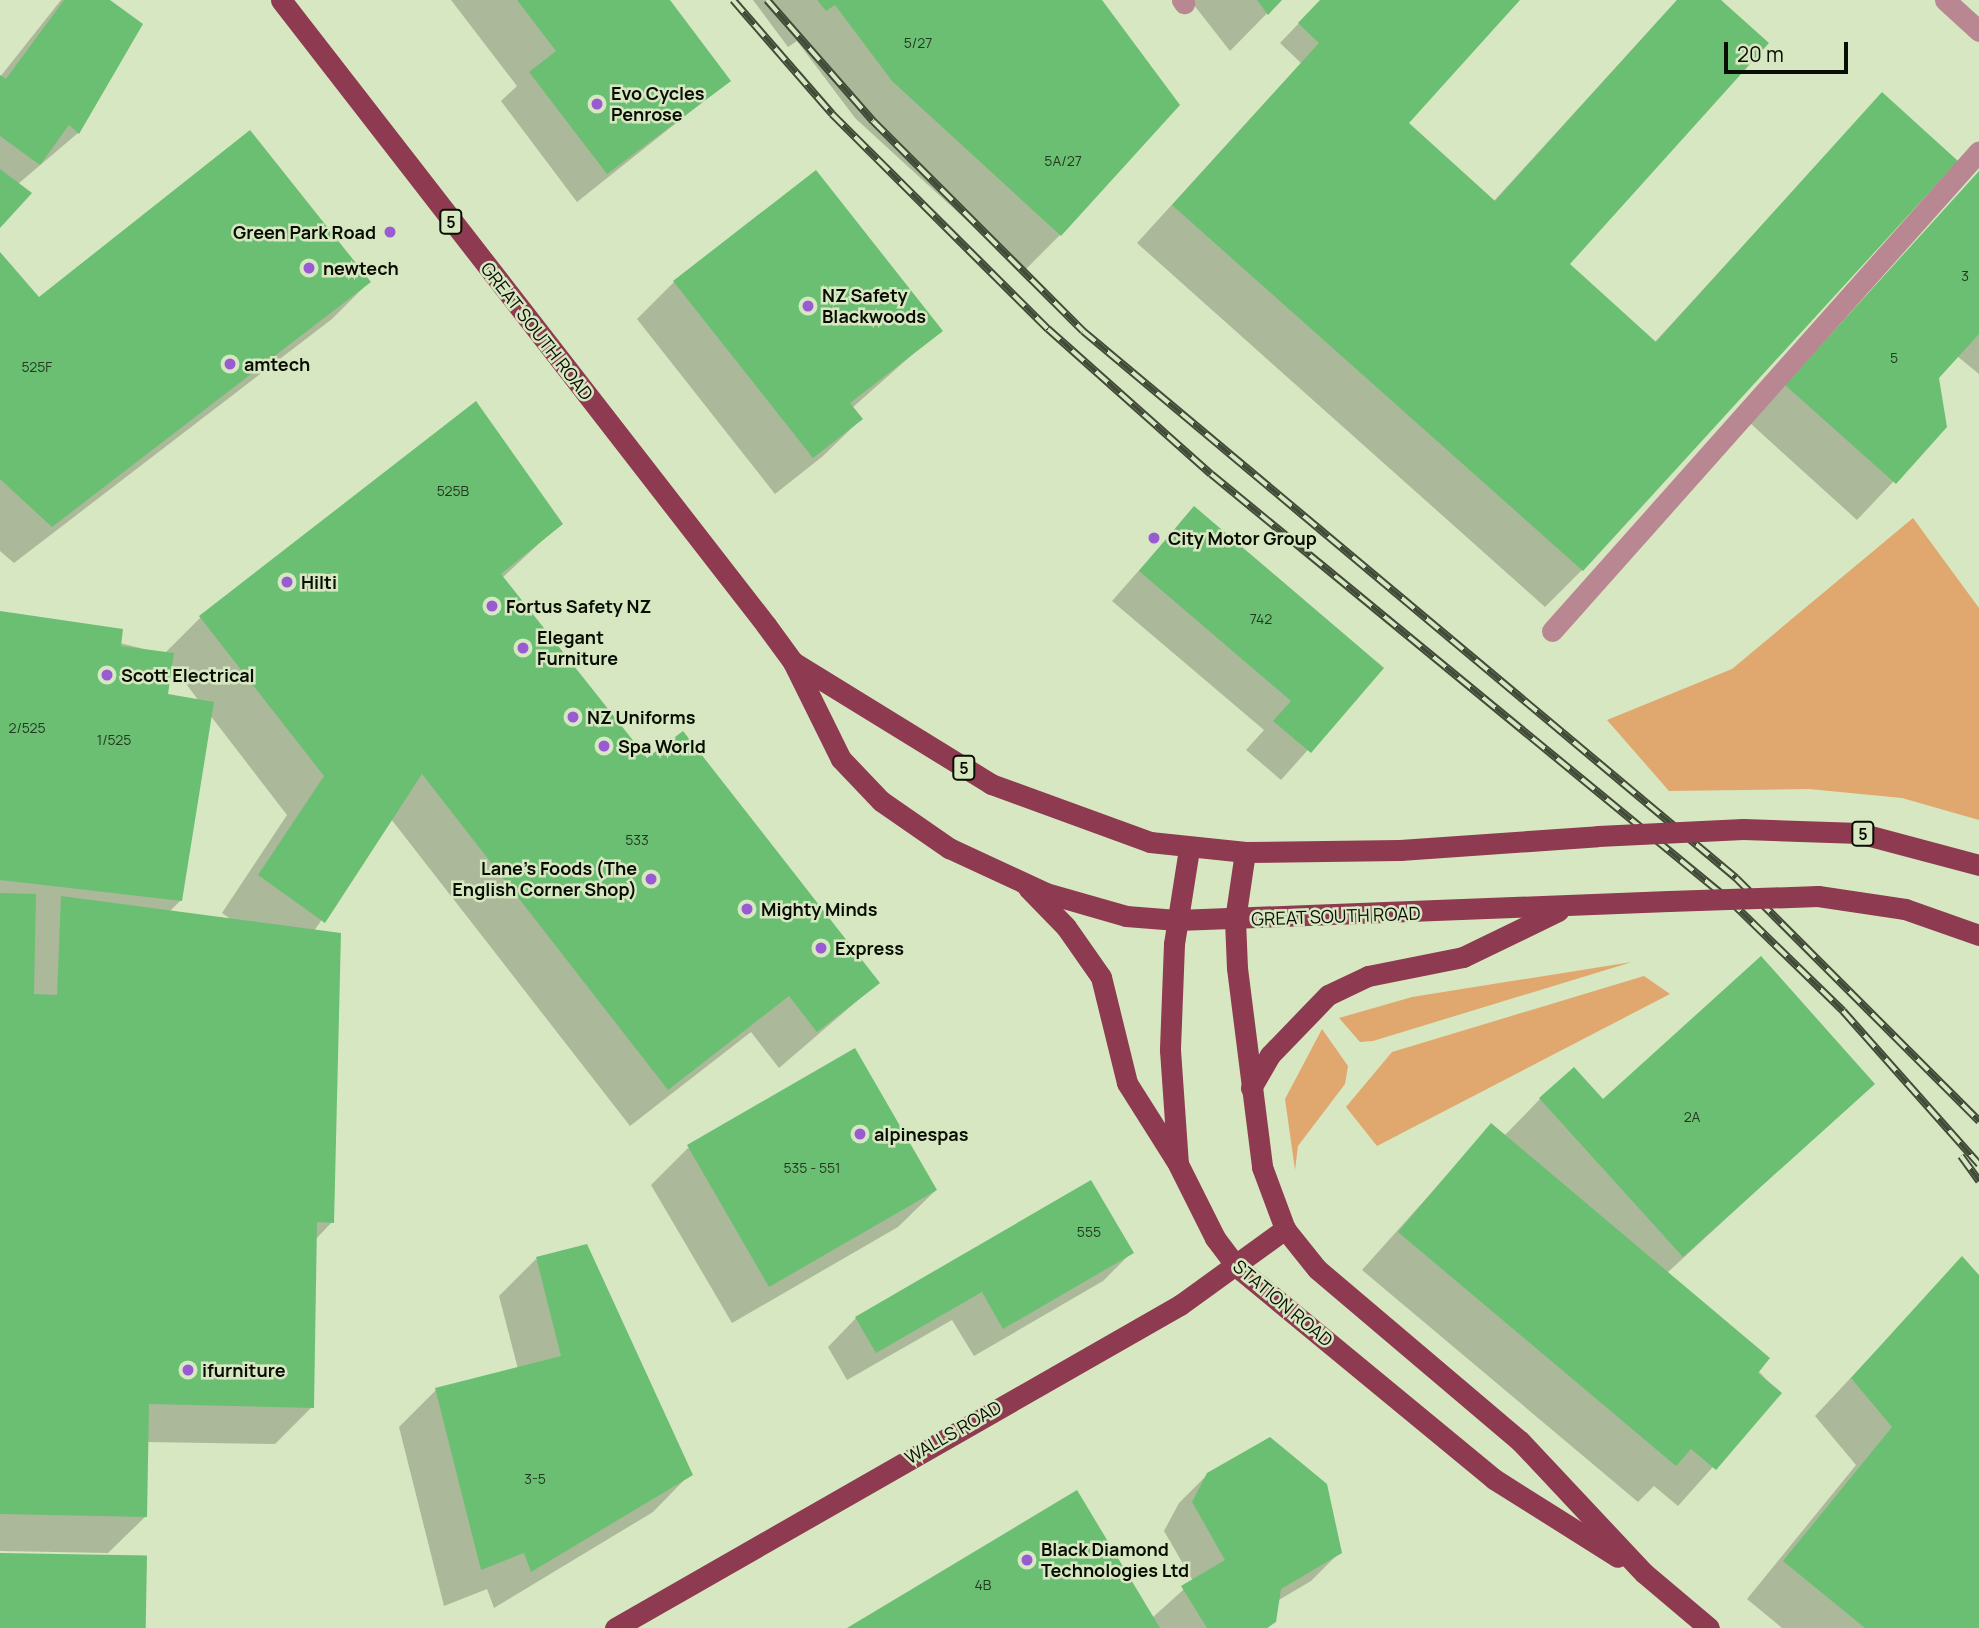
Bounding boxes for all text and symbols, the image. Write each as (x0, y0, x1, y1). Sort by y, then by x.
scale bar (1727, 28, 1851, 72)
house number: 5/27 (904, 35, 932, 51)
text: 20 m (1737, 40, 1784, 68)
place label: Evo Cycles Penrose (611, 83, 705, 126)
marker: Evo Cycles Penrose (589, 96, 605, 112)
house number: 5A/27 (1044, 153, 1082, 169)
road number: 5 (439, 210, 463, 234)
place label: Green Park Road (233, 221, 376, 243)
marker: Green Park Road (382, 224, 398, 240)
place label: newtech (323, 257, 399, 279)
street label: GREAT SOUTH ROAD (476, 257, 598, 405)
marker: newtech (301, 260, 317, 276)
house number: 3 (1961, 268, 1969, 284)
place label: NZ Safety Blackwoods (822, 285, 926, 328)
marker: NZ Safety Blackwoods (800, 298, 816, 314)
house number: 5 (1890, 350, 1898, 366)
place label: amtech (244, 353, 310, 375)
marker: amtech (222, 356, 238, 372)
house number: 525F (22, 359, 52, 375)
house number: 525B (437, 483, 469, 499)
place label: City Motor Group (1168, 527, 1317, 549)
marker: City Motor Group (1146, 530, 1162, 546)
place label: Hilti (301, 571, 337, 593)
marker: Hilti (279, 574, 295, 590)
place label: Fortus Safety NZ (506, 595, 651, 617)
marker: Fortus Safety NZ (484, 598, 500, 614)
house number: 742 (1250, 611, 1272, 627)
place label: Elegant Furniture (537, 627, 618, 670)
marker: Elegant Furniture (515, 640, 531, 656)
place label: Scott Electrical (121, 664, 255, 686)
marker: Scott Electrical (99, 667, 115, 683)
place label: NZ Uniforms (587, 706, 695, 728)
marker: NZ Uniforms (565, 709, 581, 725)
house number: 2/525 (8, 720, 46, 736)
house number: 1/525 (97, 732, 131, 748)
place label: Spa World (618, 735, 706, 757)
marker: Spa World (596, 738, 612, 754)
road number: 5 (952, 755, 976, 780)
road number: 5 (1851, 821, 1875, 846)
house number: 533 (625, 832, 649, 848)
place label: Lane's Foods (The English Corner Shop) (452, 858, 637, 900)
marker: Lane's Foods (The English Corner Shop) (643, 871, 659, 887)
place label: Mighty Minds (761, 898, 877, 920)
marker: Mighty Minds (739, 901, 755, 917)
street label: GREAT SOUTH ROAD (1251, 902, 1421, 930)
place label: Express (835, 937, 904, 959)
marker: Express (813, 940, 829, 956)
house number: 2A (1684, 1109, 1700, 1125)
place label: alpinespas (874, 1123, 968, 1145)
marker: alpinespas (852, 1126, 868, 1142)
house number: 535 - 551 (783, 1160, 841, 1176)
house number: 555 (1077, 1224, 1101, 1240)
street label: STATION ROAD (1229, 1255, 1337, 1351)
place label: ifurniture (202, 1359, 285, 1381)
marker: ifurniture (180, 1362, 196, 1378)
street label: WALLS ROAD (901, 1396, 1005, 1468)
house number: 3-5 (524, 1471, 546, 1487)
place label: Black Diamond Technologies Ltd (1041, 1539, 1189, 1582)
marker: Black Diamond Technologies Ltd (1019, 1552, 1035, 1568)
house number: 4B (975, 1577, 991, 1593)

